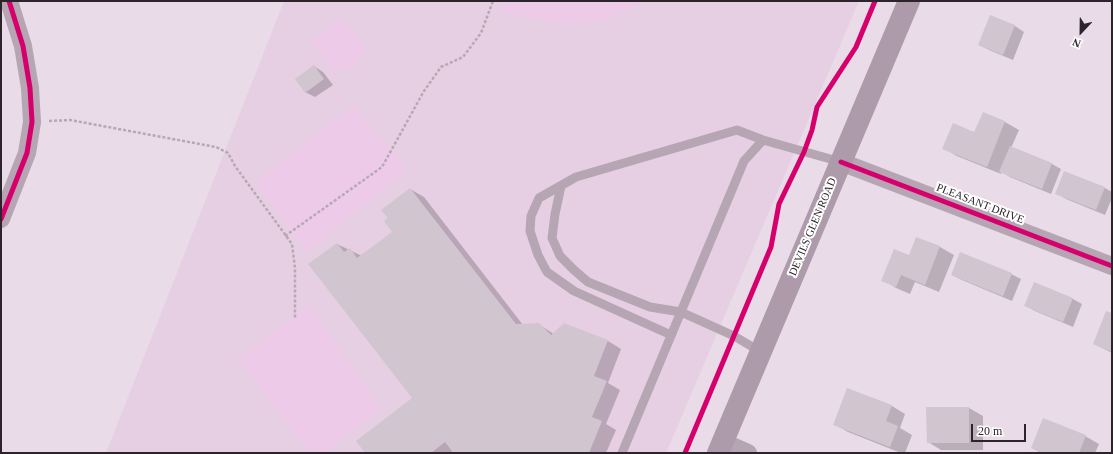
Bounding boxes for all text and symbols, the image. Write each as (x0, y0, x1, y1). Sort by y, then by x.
north arrow (1061, 12, 1101, 52)
text: N (1071, 36, 1082, 50)
street label: DEVILS GLEN ROAD (786, 176, 840, 278)
street label: PLEASANT DRIVE (934, 181, 1026, 227)
scale bar (973, 416, 1028, 442)
text: 20 m (978, 424, 1002, 438)

